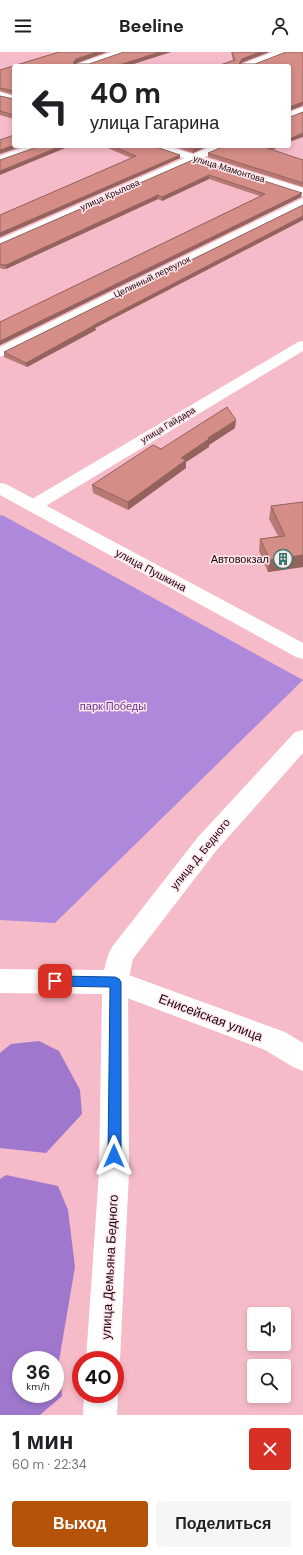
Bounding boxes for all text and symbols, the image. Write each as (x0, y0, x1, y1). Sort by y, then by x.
text: Beeline (119, 14, 184, 38)
icon: menu (12, 15, 34, 37)
icon: person (269, 15, 291, 37)
text: 40 m (90, 75, 161, 112)
icon: left (24, 80, 76, 132)
text: улица Гагарина (90, 111, 219, 135)
street label: улица Мамонтова (192, 152, 266, 186)
street label: улица Крылова (78, 177, 142, 213)
street label: Целинный переулок (112, 253, 192, 301)
street label: улица Гайдара (138, 404, 198, 446)
street label: улица Пушкина (113, 545, 190, 595)
building icon: Автовокзал (272, 548, 294, 570)
place label: Автовокзал (211, 552, 269, 566)
park label: парк Победы (80, 699, 146, 713)
street label: улица Д. Бедного (167, 816, 233, 892)
pin (38, 964, 72, 998)
icon: arrive (44, 970, 66, 992)
street label: Енисейская улица (156, 990, 266, 1045)
position arrow (93, 1135, 135, 1177)
street label: улица Демьяна Бедного (97, 1194, 122, 1340)
map controls (247, 1307, 291, 1403)
button: sound (247, 1307, 291, 1351)
speed limit sign: 40 (72, 1351, 124, 1403)
text: 36 (26, 1359, 50, 1385)
button: search (247, 1359, 291, 1403)
text: km/h (26, 1380, 50, 1393)
text: 1 мин (12, 1425, 73, 1456)
button: close (249, 1428, 291, 1470)
text: 60 m · 22:34 (12, 1456, 87, 1473)
button: Выход (12, 1501, 148, 1547)
button: Поделиться (156, 1501, 291, 1547)

